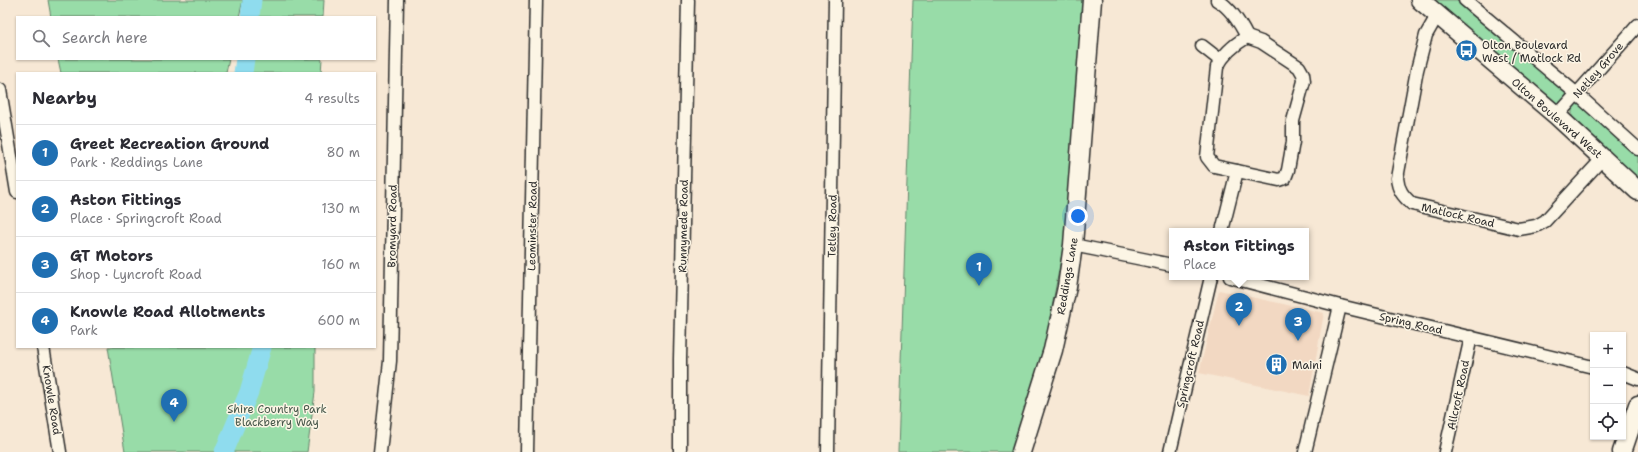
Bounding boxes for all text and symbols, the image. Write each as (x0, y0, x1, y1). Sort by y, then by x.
search box (16, 16, 376, 60)
icon: search (30, 27, 52, 49)
text: Search here (62, 28, 148, 48)
bus stop icon: Olton Boulevard West / Matlock Rd (1453, 38, 1479, 64)
place label: Olton Boulevard West / Matlock Rd (1482, 38, 1581, 66)
street label: Netley Grove (1570, 39, 1627, 102)
street label: Olton Boulevard West (1508, 75, 1605, 162)
text: Nearby (32, 87, 97, 109)
text: 4 results (304, 90, 360, 107)
text: Greet Recreation Ground (70, 134, 269, 154)
text: 1 (42, 144, 48, 161)
text: 80 m (326, 144, 360, 161)
text: Park · Reddings Lane (70, 154, 203, 171)
street label: Runnymede Road (675, 179, 692, 273)
street label: Leominster Road (524, 181, 541, 271)
street label: Bromyard Road (384, 184, 401, 268)
text: Aston Fittings (70, 190, 182, 210)
street label: Tetley Road (824, 194, 841, 258)
text: 2 (40, 200, 50, 217)
text: 130 m (322, 200, 360, 217)
street label: Matlock Road (1420, 200, 1496, 231)
your location (1068, 206, 1088, 226)
text: Place · Springcroft Road (70, 210, 222, 227)
popup (1169, 228, 1309, 280)
street label: Reddings Lane (1053, 236, 1082, 316)
text: Aston Fittings (1183, 236, 1295, 256)
text: GT Motors (70, 246, 153, 266)
pin: 1 (966, 253, 992, 286)
text: 3 (40, 256, 50, 273)
text: 160 m (322, 256, 360, 273)
text: Place (1183, 256, 1216, 273)
text: Shop · Lyncroft Road (70, 266, 202, 283)
pin: 2 (1226, 293, 1252, 326)
text: Knowle Road Allotments (70, 302, 265, 322)
pin: 3 (1285, 308, 1311, 341)
street label: Spring Road (1378, 309, 1444, 338)
text: 4 (40, 312, 50, 329)
text: 600 m (317, 312, 360, 329)
street label: Springcroft Road (1173, 319, 1208, 410)
text: Park (70, 322, 98, 339)
map controls (1590, 332, 1626, 440)
button: + (1590, 332, 1626, 368)
building icon: Maini (1264, 352, 1290, 378)
place label: Maini (1292, 358, 1322, 373)
street label: Allcroft Road (1444, 359, 1473, 431)
street label: Knowle Road (39, 364, 64, 436)
button: − (1590, 368, 1626, 404)
pin: 4 (161, 389, 187, 422)
park label: Shire Country Park Blackberry Way (227, 402, 327, 430)
button: locate (1590, 404, 1626, 440)

